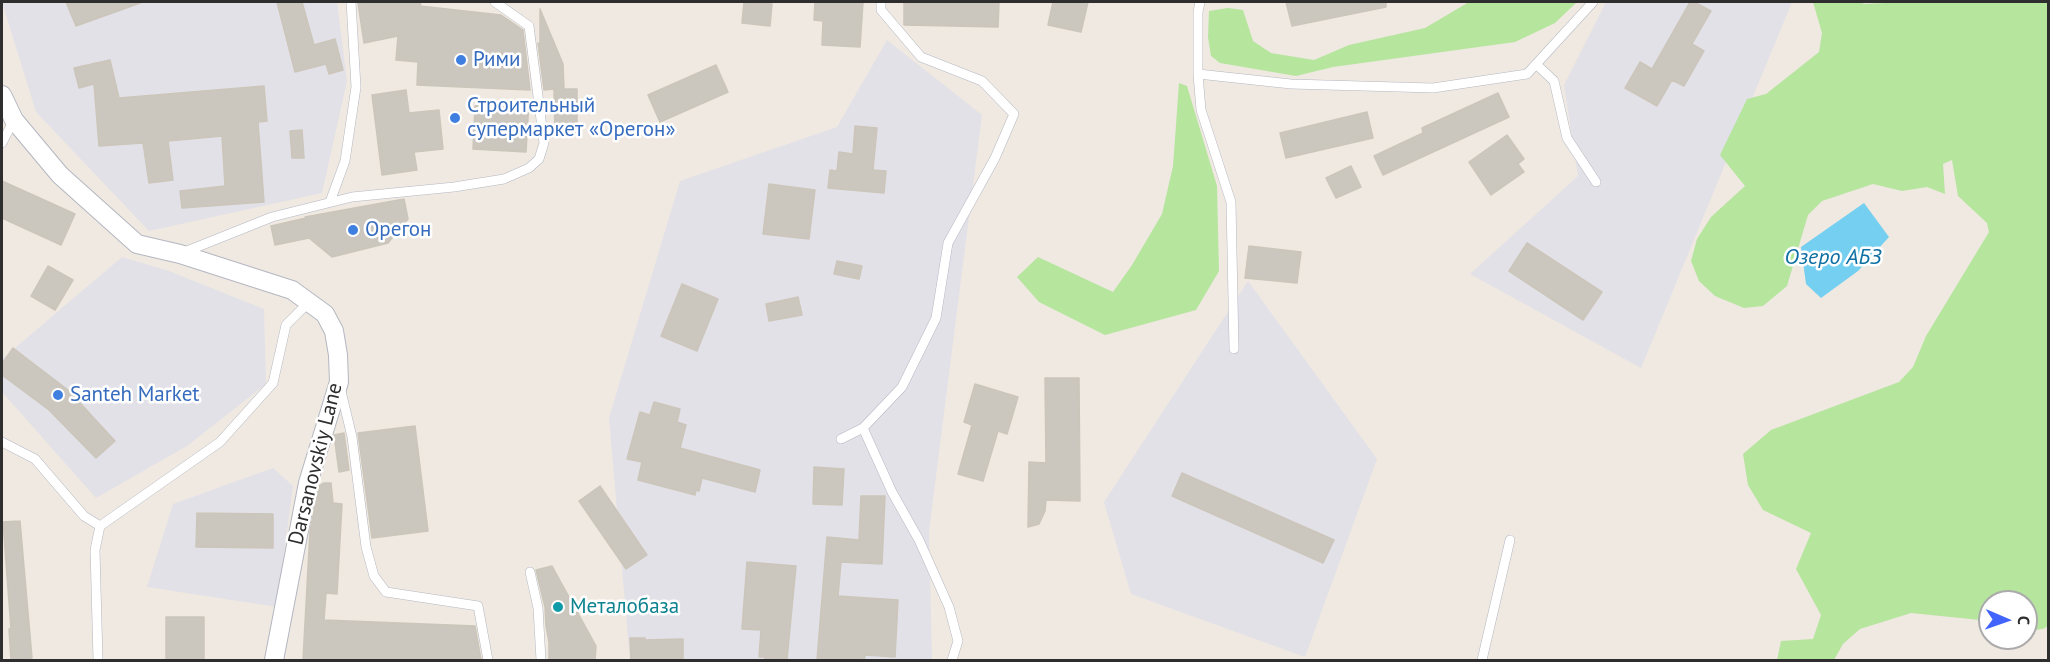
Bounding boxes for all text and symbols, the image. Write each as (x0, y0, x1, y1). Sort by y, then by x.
place label: Рими (473, 47, 521, 73)
marker: Рими (454, 53, 468, 67)
place label: Строительный супермаркет «Орегон» (467, 93, 675, 143)
marker: Строительный супермаркет «Орегон» (448, 111, 462, 125)
place label: Орегон (365, 217, 431, 243)
marker: Орегон (346, 223, 360, 237)
water label: Озеро АБЗ (1785, 245, 1881, 271)
street label: Darsanovskiy Lane (284, 380, 348, 548)
place label: Santeh Market (70, 382, 199, 408)
marker: Santeh Market (51, 388, 65, 402)
north arrow (1978, 590, 2038, 650)
place label: Металобаза (570, 594, 679, 620)
marker: Металобаза (551, 600, 565, 614)
text: С (2014, 616, 2034, 625)

